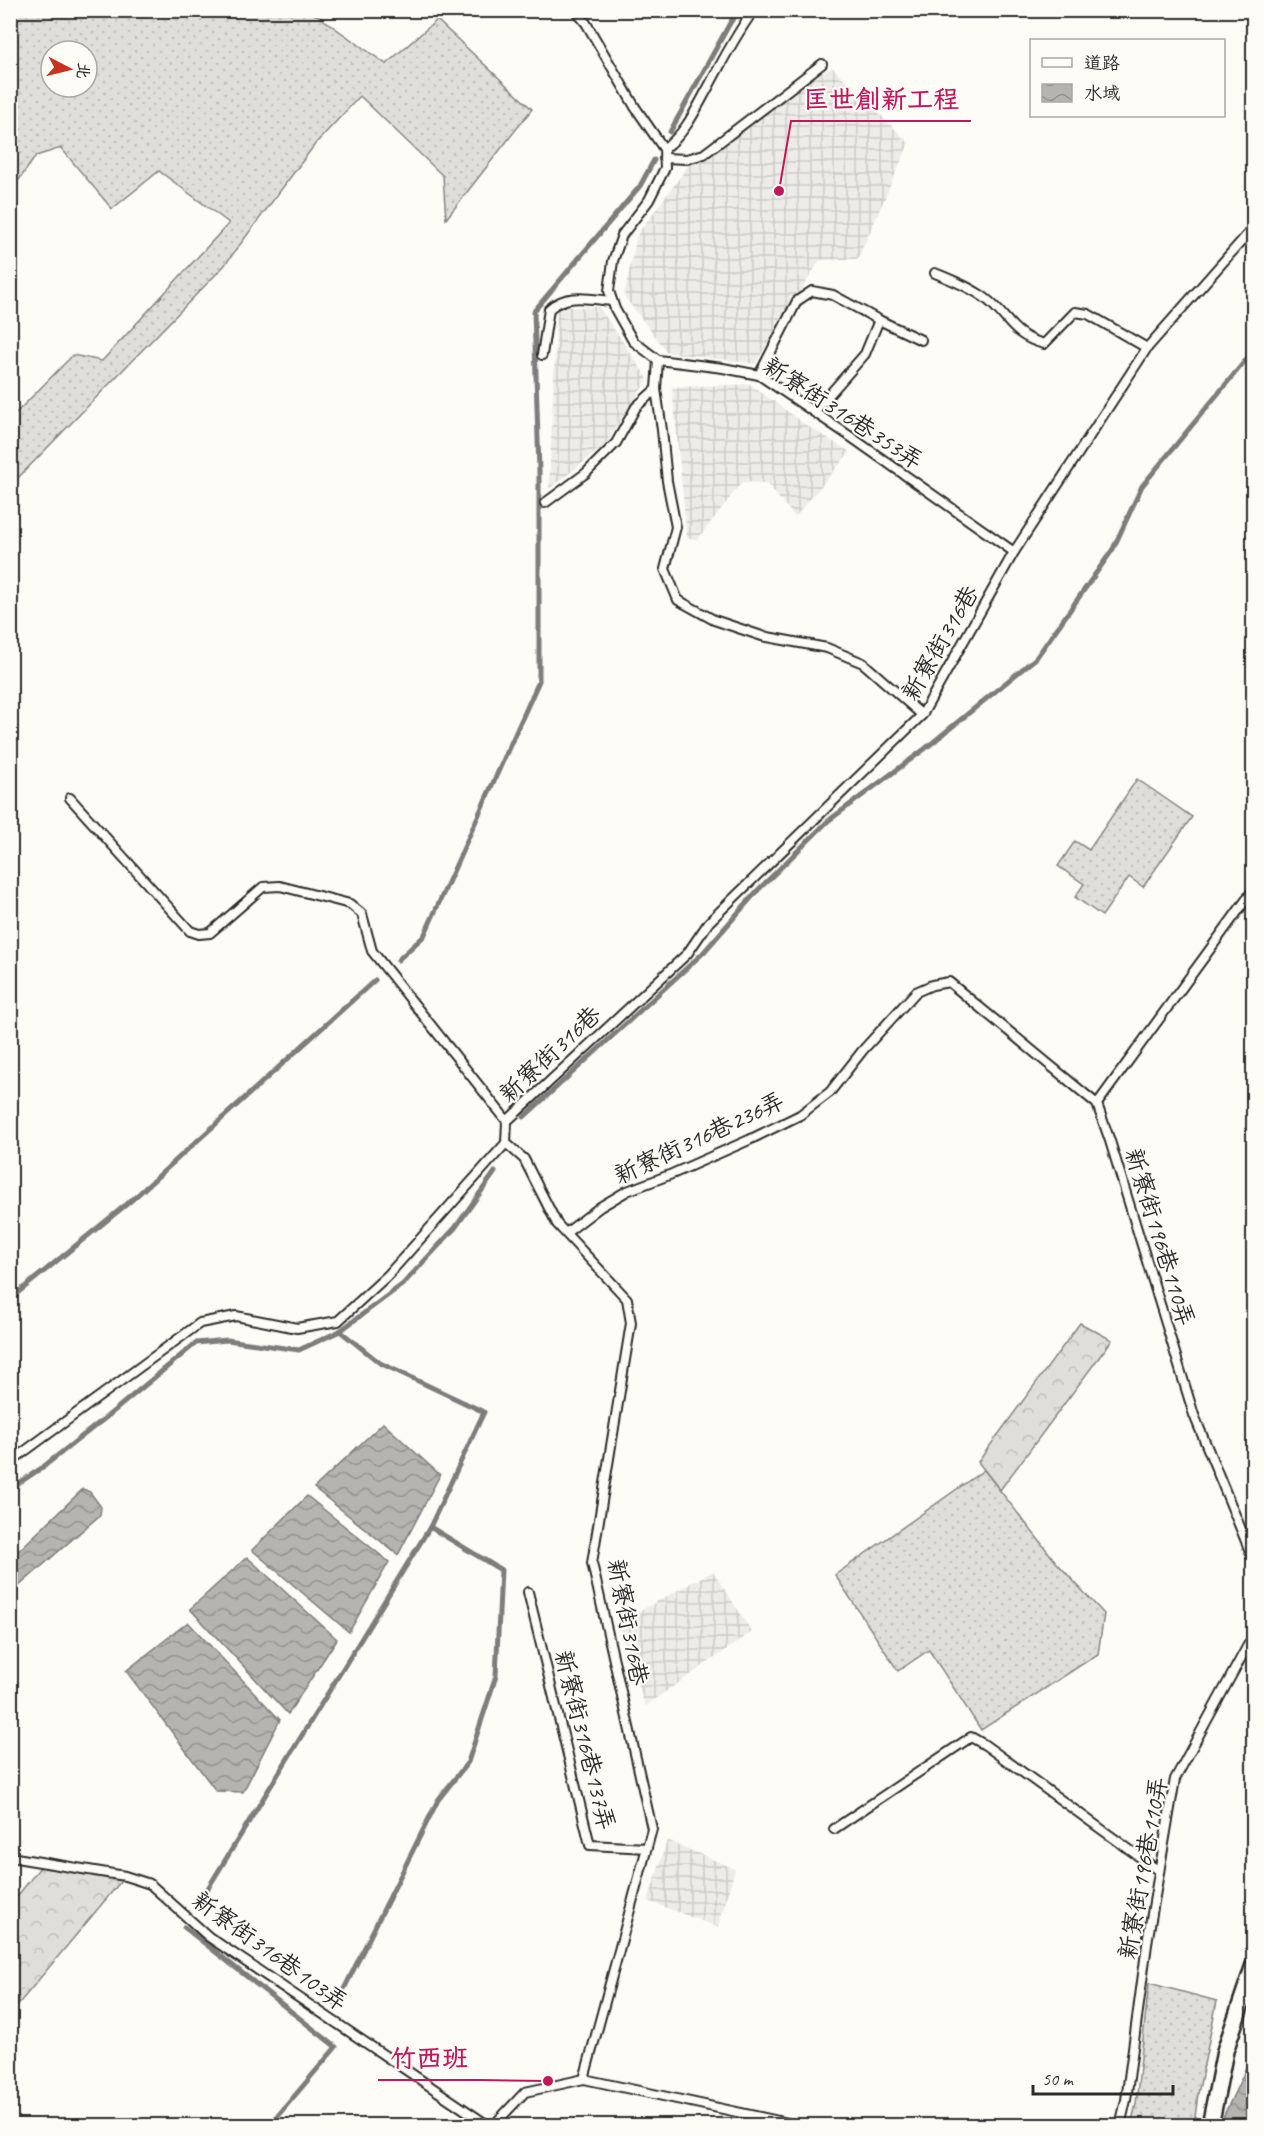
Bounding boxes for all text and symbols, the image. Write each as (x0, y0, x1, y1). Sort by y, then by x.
north arrow (39, 39, 99, 99)
legend (1030, 39, 1225, 117)
text: 道路 (1084, 52, 1120, 74)
text: 北 (72, 62, 94, 80)
callout: 匡世創新工程 (791, 77, 971, 121)
text: 水域 (1084, 82, 1120, 104)
text: 匡世創新工程 (803, 83, 959, 116)
street label: 新寮街316巷353弄 (757, 350, 929, 476)
street label: 新寮街316巷 (895, 580, 985, 706)
street label: 新寮街316巷 (493, 999, 607, 1109)
street label: 新寮街316巷236弄 (609, 1085, 789, 1191)
street label: 新寮街196巷110弄 (1119, 1144, 1201, 1330)
street label: 新寮街316巷 (601, 1556, 655, 1688)
street label: 新寮街316巷137弄 (548, 1647, 622, 1833)
street label: 新寮街196巷110弄 (1112, 1774, 1174, 1962)
street label: 新寮街316巷103弄 (186, 1885, 354, 2017)
callout: 竹西班 (378, 2036, 480, 2080)
text: 竹西班 (390, 2042, 468, 2075)
scale bar (1033, 2058, 1172, 2096)
text: 50 m (1042, 2068, 1075, 2090)

